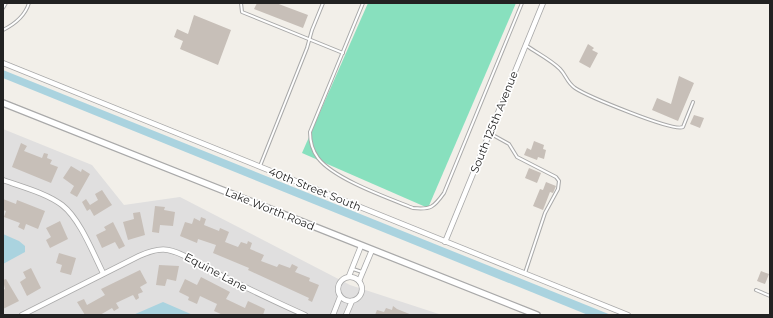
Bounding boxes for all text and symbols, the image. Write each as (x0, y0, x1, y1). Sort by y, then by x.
street label: South 125th Avenue (467, 69, 521, 175)
street label: 40th Street South (267, 164, 363, 214)
street label: Lake Worth Road (223, 185, 317, 233)
street label: Equine Lane (182, 250, 250, 295)

